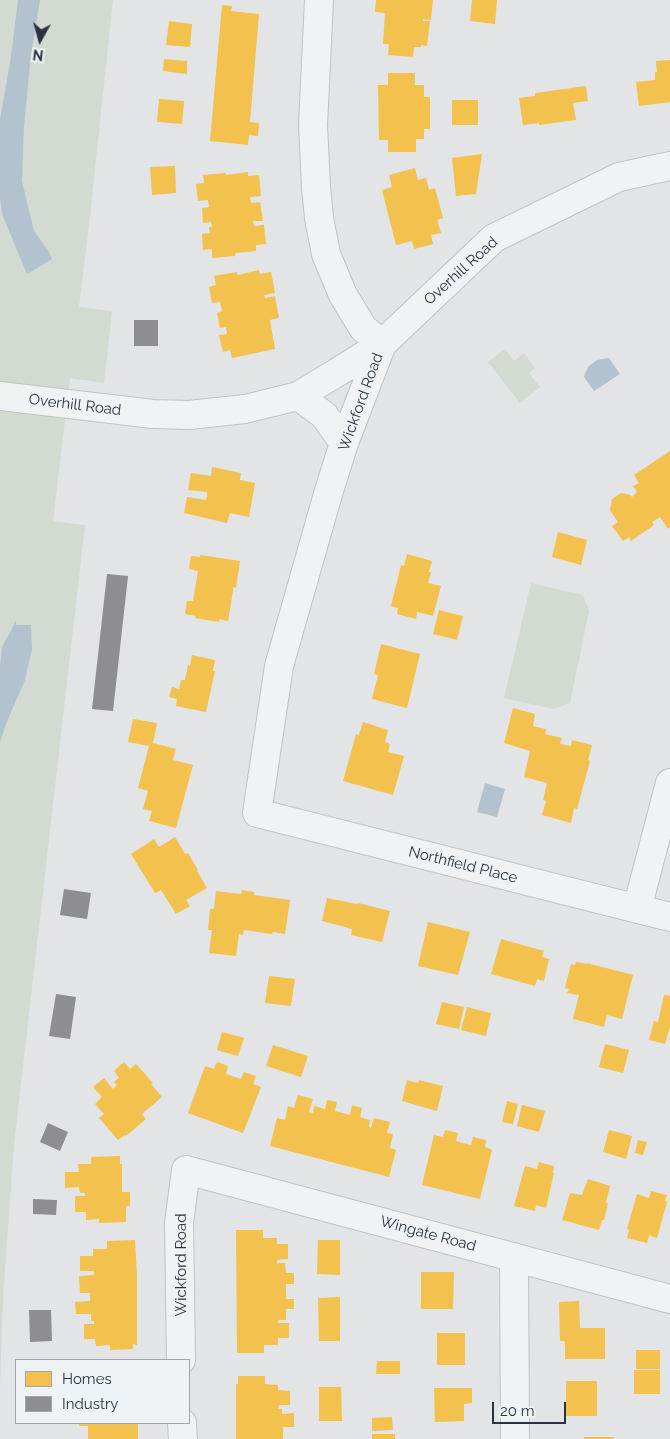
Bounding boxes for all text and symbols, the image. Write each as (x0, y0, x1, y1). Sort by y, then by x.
north arrow (15, 15, 65, 65)
text: N (32, 46, 44, 63)
street label: Overhill Road (420, 233, 502, 309)
street label: Wickford Road (335, 351, 387, 453)
street label: Overhill Road (28, 390, 122, 420)
street label: Northfield Place (407, 843, 519, 887)
street label: Wingate Road (378, 1213, 478, 1255)
street label: Wickford Road (172, 1214, 190, 1316)
legend (15, 1359, 190, 1424)
text: Homes (62, 1370, 112, 1388)
scale bar (495, 1392, 569, 1424)
text: Industry (62, 1395, 118, 1413)
text: 20 m (500, 1402, 535, 1420)

